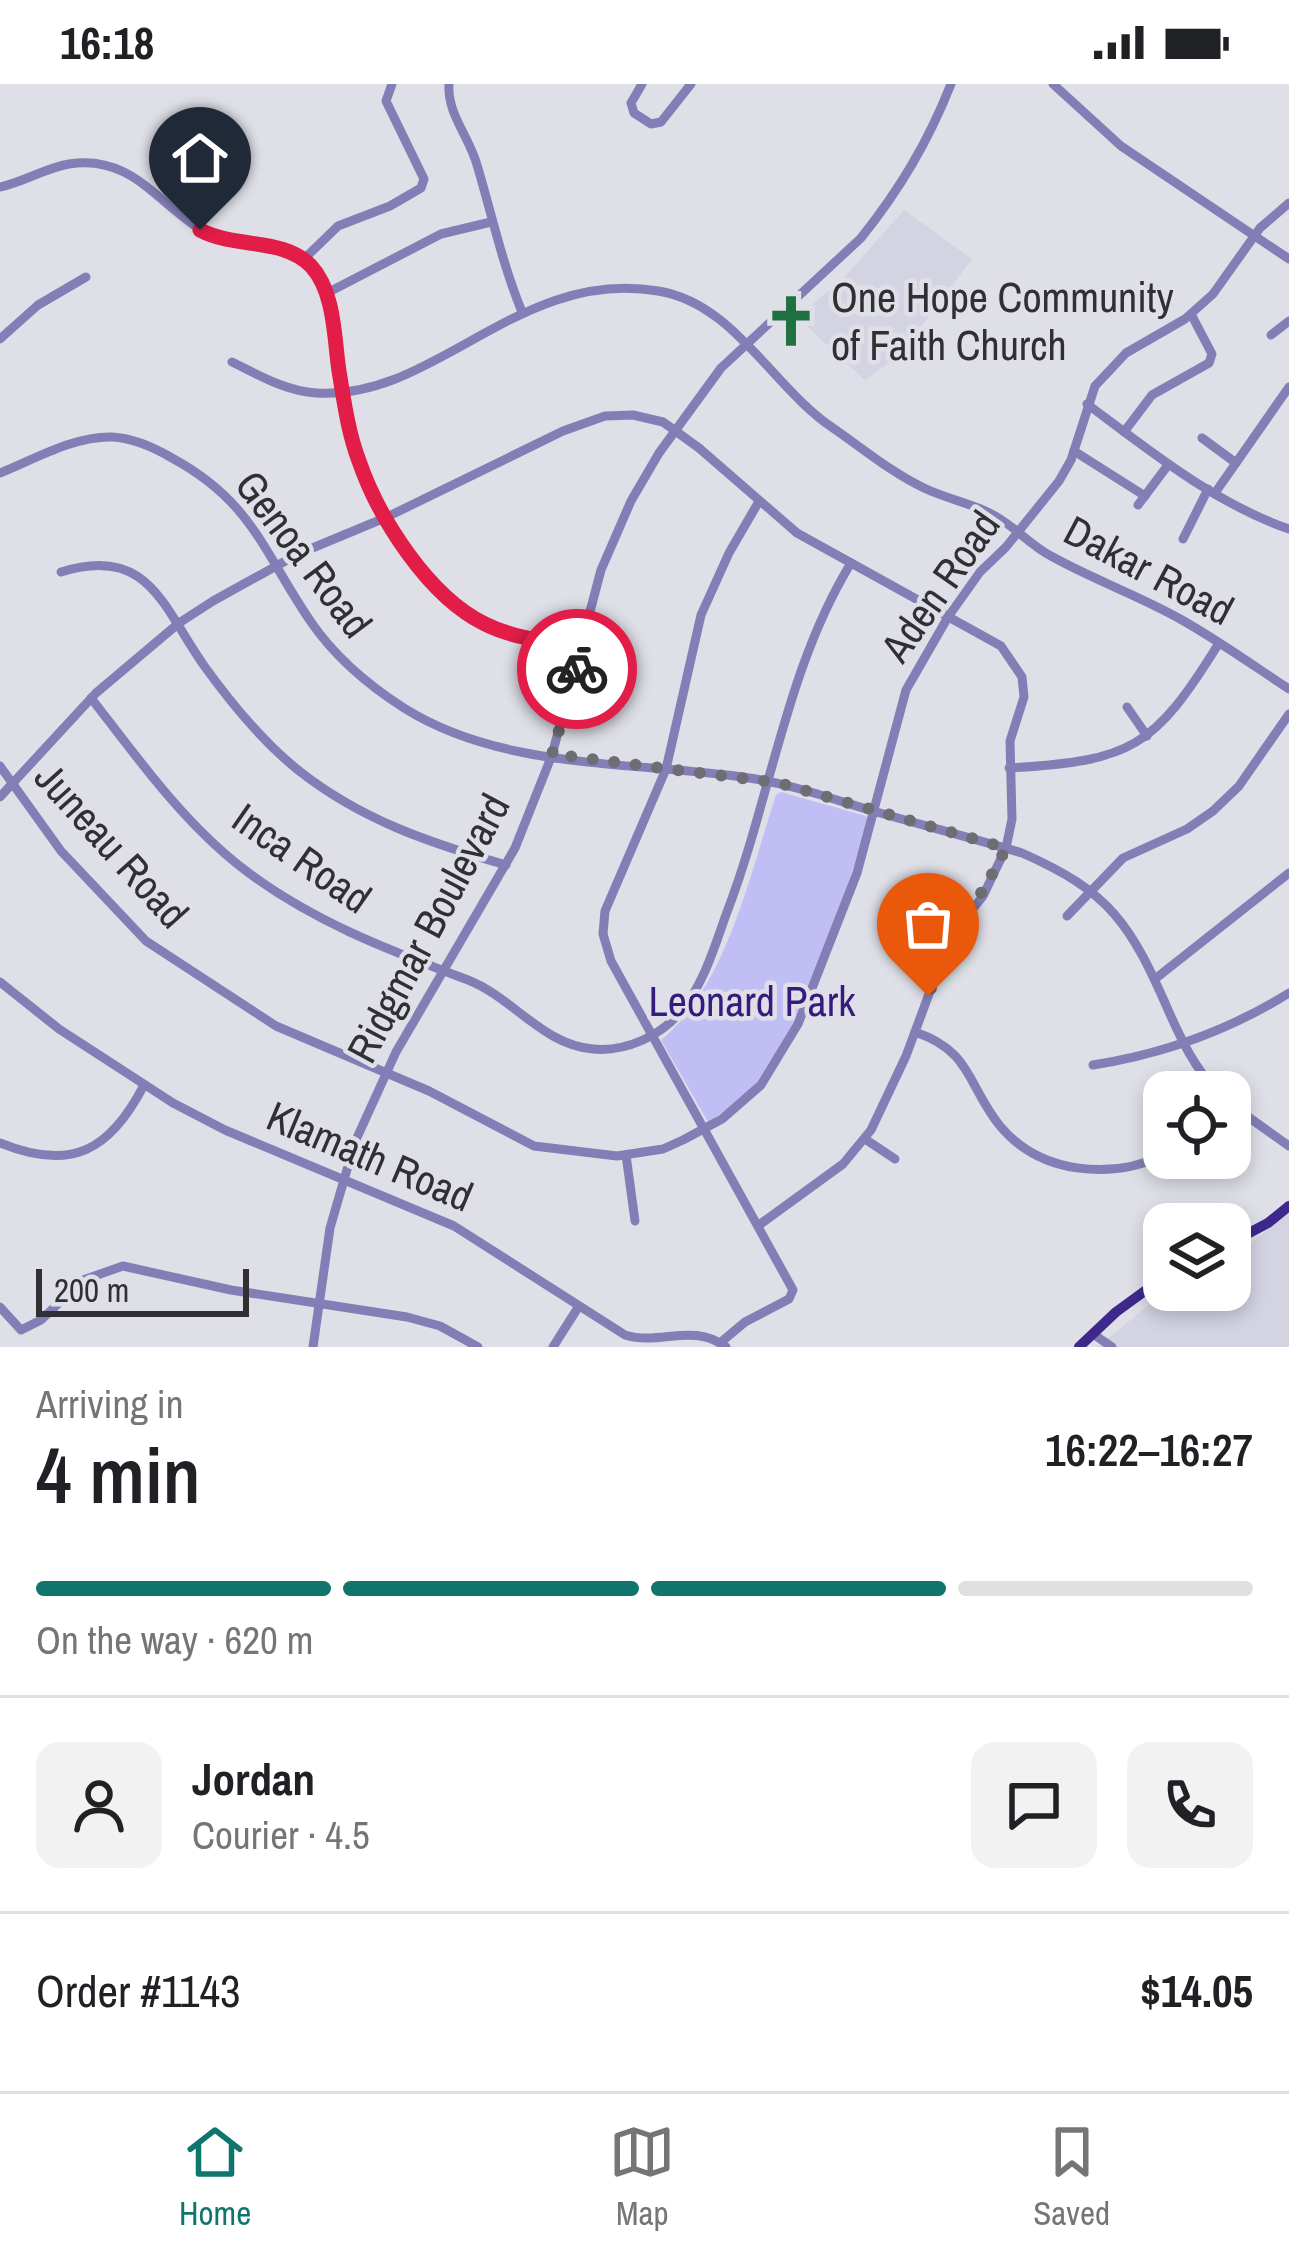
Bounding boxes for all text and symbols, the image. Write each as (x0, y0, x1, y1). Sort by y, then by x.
text: 16:18 (60, 12, 154, 73)
pin (149, 107, 251, 230)
icon: home (167, 125, 233, 191)
place label: One Hope Community of Faith Church (831, 269, 1174, 373)
church icon: One Hope Community of Faith Church (762, 292, 820, 350)
street label: Genoa Road (223, 459, 385, 649)
street label: Aden Road (867, 499, 1012, 673)
street label: Dakar Road (1055, 502, 1243, 638)
courier (517, 609, 637, 729)
icon: bike (544, 636, 610, 702)
street label: Juneau Road (23, 750, 201, 940)
street label: Ridgmar Boulevard (334, 784, 522, 1072)
street label: Inca Road (222, 790, 382, 926)
pin (877, 873, 979, 996)
icon: bag (895, 891, 961, 957)
park label: Leonard Park (649, 973, 856, 1029)
map controls (1143, 1071, 1251, 1311)
button: locate (1143, 1071, 1251, 1179)
street label: Klamath Road (259, 1088, 481, 1224)
button: layers (1143, 1203, 1251, 1311)
scale bar (36, 1263, 249, 1316)
text: 200 m (54, 1268, 129, 1312)
text: Arriving in (36, 1378, 184, 1430)
text: 16:22–16:27 (1045, 1419, 1253, 1480)
text: 4 min (36, 1422, 201, 1527)
text: On the way · 620 m (36, 1614, 313, 1666)
button: person (36, 1742, 162, 1868)
button: chat (971, 1742, 1097, 1868)
button: phone (1127, 1742, 1253, 1868)
text: Jordan (192, 1748, 315, 1809)
text: Courier · 4.5 (192, 1809, 370, 1861)
text: Order #1143 (36, 1960, 240, 2021)
text: $14.05 (1140, 1960, 1253, 2021)
tab: Home (179, 2119, 251, 2235)
tab: Map (609, 2119, 675, 2235)
tab: Saved (1033, 2119, 1110, 2235)

